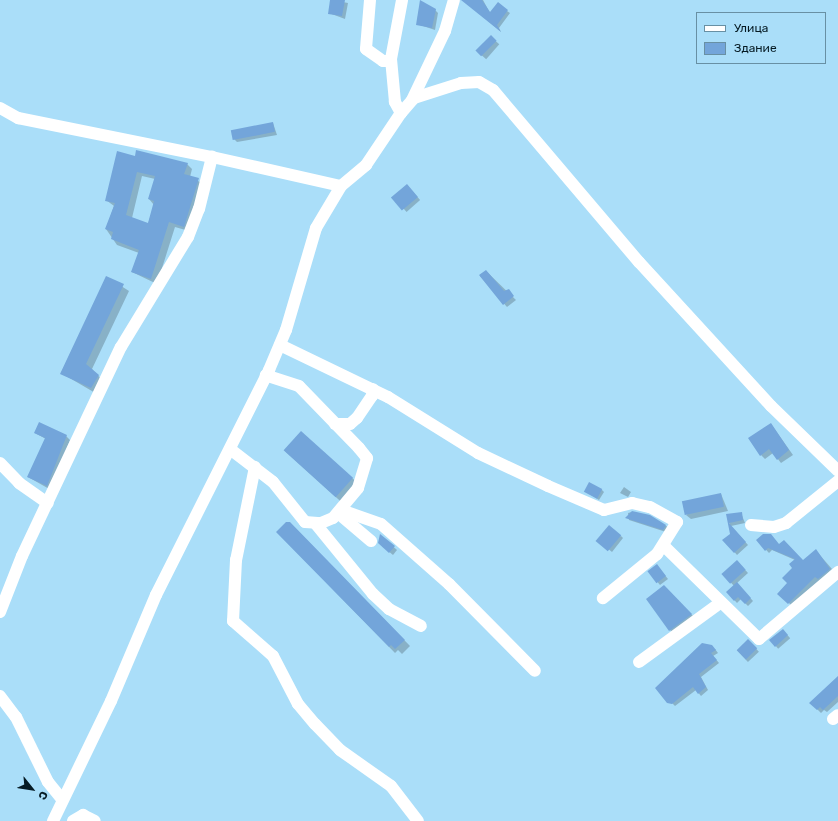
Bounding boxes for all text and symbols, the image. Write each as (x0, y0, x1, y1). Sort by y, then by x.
legend (696, 12, 826, 64)
text: Улица (734, 21, 768, 35)
text: Здание (734, 41, 777, 55)
north arrow (12, 769, 52, 809)
text: С (35, 789, 50, 802)

